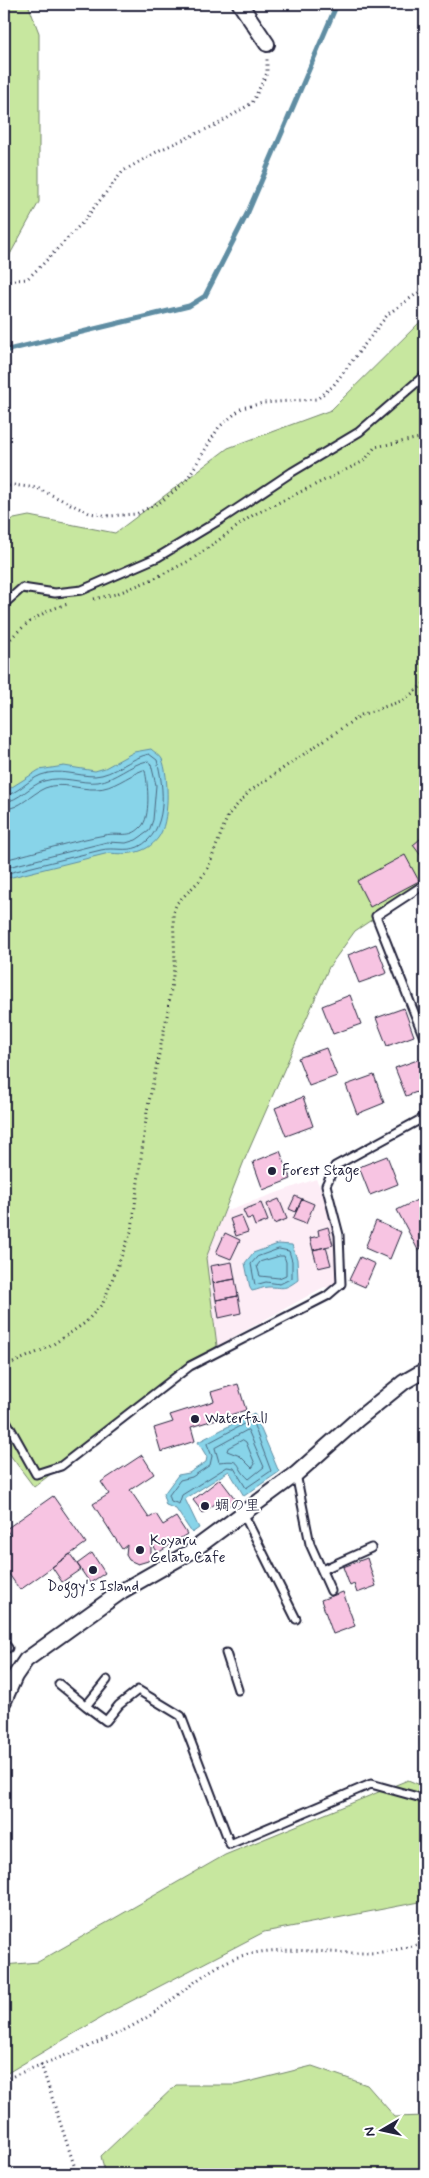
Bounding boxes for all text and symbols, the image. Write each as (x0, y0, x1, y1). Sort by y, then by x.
place label: Forest Stage (282, 1161, 360, 1182)
marker: Forest Stage (266, 1165, 278, 1177)
place label: Waterfall (205, 1409, 267, 1429)
marker: Waterfall (189, 1413, 201, 1425)
place label: 蜩の里 (215, 1496, 260, 1516)
marker: 蜩の里 (199, 1500, 211, 1512)
place label: Koyaru Gelato Cafe (150, 1531, 226, 1568)
marker: Koyaru Gelato Cafe (134, 1544, 146, 1556)
marker: Doggy's Island (87, 1564, 99, 1576)
place label: Doggy's Island (47, 1577, 139, 1598)
north arrow (356, 2106, 406, 2156)
text: N (361, 2126, 380, 2138)

